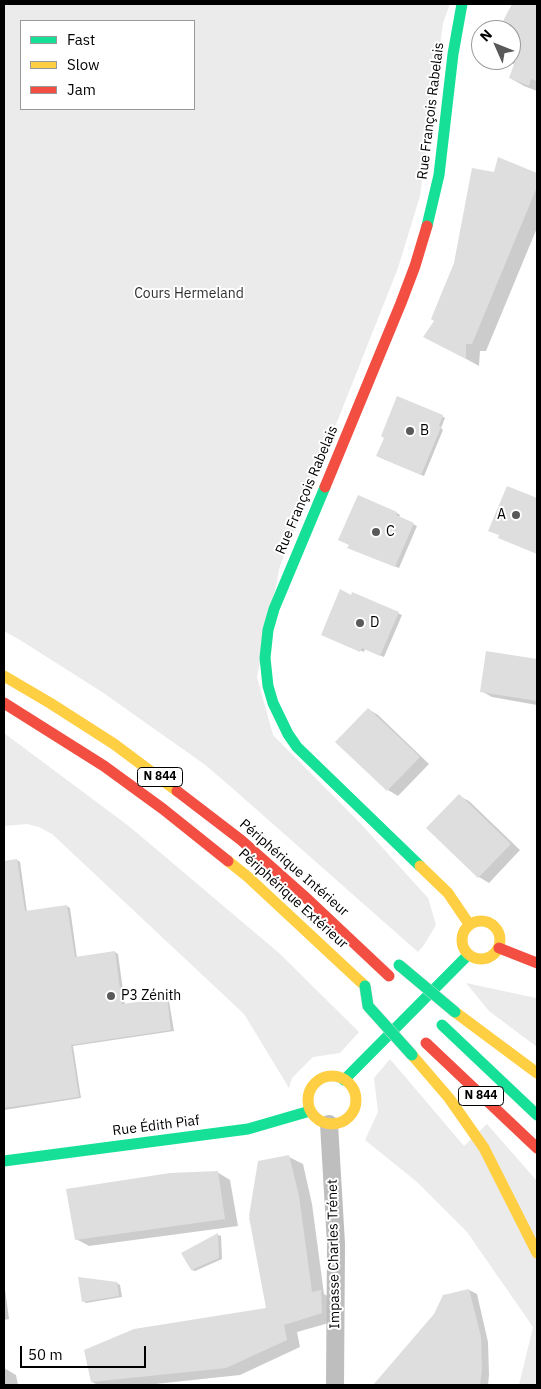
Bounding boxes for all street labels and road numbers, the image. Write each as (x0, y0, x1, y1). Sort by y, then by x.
street label: Rue François Rabelais (414, 41, 448, 181)
street label: Rue François Rabelais (272, 423, 342, 557)
road number: N 844 (138, 768, 182, 786)
street label: Périphérique Intérieur (236, 816, 352, 920)
street label: Périphérique Extérieur (235, 846, 351, 952)
road number: N 844 (458, 1086, 504, 1106)
street label: Rue Édith Piaf (111, 1112, 201, 1140)
street label: Impasse Charles Trénet (324, 1179, 344, 1329)

